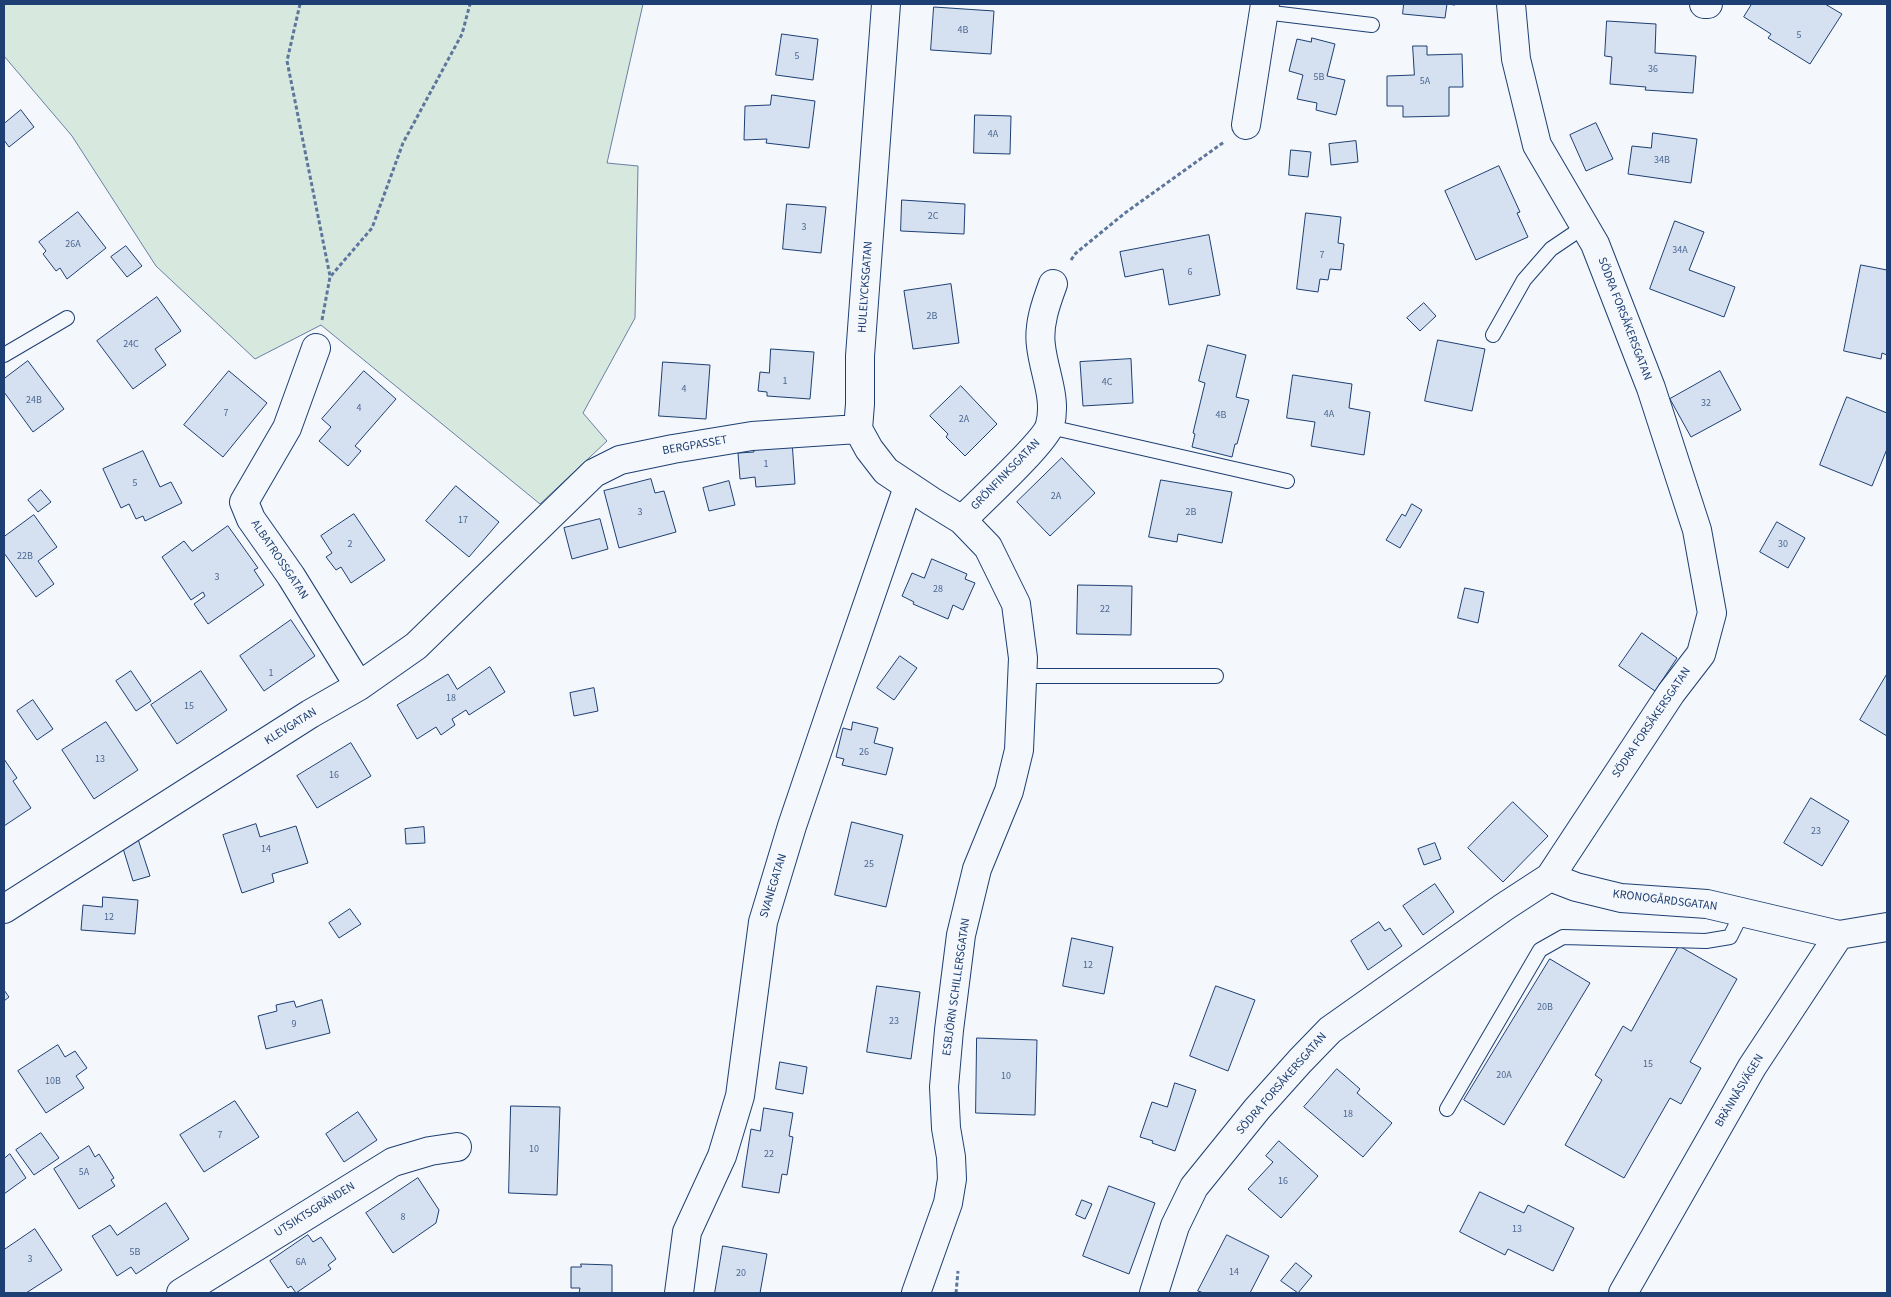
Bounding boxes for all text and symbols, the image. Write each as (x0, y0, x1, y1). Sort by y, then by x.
house number: 4B (958, 25, 968, 37)
house number: 5 (1797, 30, 1801, 42)
house number: 5 (795, 51, 799, 63)
house number: 36 (1648, 64, 1658, 76)
house number: 5B (1314, 72, 1324, 84)
house number: 5A (1420, 76, 1430, 88)
house number: 4A (988, 129, 998, 141)
house number: 34B (1654, 155, 1670, 167)
house number: 2C (928, 211, 938, 223)
house number: 3 (802, 222, 806, 234)
house number: 26A (65, 239, 81, 251)
street label: HULELYCKSGATAN (856, 241, 876, 333)
house number: 34A (1672, 245, 1688, 257)
house number: 7 (1320, 250, 1324, 262)
street label: SÖDRA FORSÅKERSGATAN (1594, 255, 1654, 383)
house number: 6 (1188, 267, 1192, 279)
house number: 2B (927, 311, 937, 323)
house number: 24C (123, 339, 139, 351)
house number: 1 (783, 376, 787, 388)
house number: 4C (1102, 377, 1112, 389)
house number: 4 (682, 384, 686, 396)
house number: 24B (26, 395, 42, 407)
house number: 32 (1701, 398, 1711, 410)
house number: 4 (357, 403, 361, 415)
house number: 7 (224, 408, 228, 420)
house number: 4A (1324, 409, 1334, 421)
house number: 4B (1216, 410, 1226, 422)
house number: 2A (959, 414, 969, 426)
street label: BERGPASSET (661, 433, 729, 459)
street label: GRÖNFINKSGATAN (968, 436, 1044, 514)
house number: 1 (764, 459, 768, 471)
house number: 5 (133, 478, 137, 490)
house number: 2A (1051, 491, 1061, 503)
house number: 3 (638, 507, 642, 519)
house number: 2B (1186, 507, 1196, 519)
house number: 17 (458, 515, 468, 527)
street label: ALBATROSSGATAN (247, 518, 311, 602)
house number: 2 (348, 539, 352, 551)
house number: 30 (1778, 539, 1788, 551)
house number: 22B (17, 551, 33, 563)
house number: 3 (215, 572, 219, 584)
house number: 28 (933, 584, 943, 596)
house number: 22 (1100, 604, 1110, 616)
street label: SÖDRA FORSÅKERSGATAN (1610, 665, 1694, 781)
house number: 1 (269, 668, 273, 680)
house number: 18 (446, 693, 456, 705)
house number: 15 (184, 701, 194, 713)
street label: KLEVGATAN (262, 705, 320, 749)
house number: 26 (859, 747, 869, 759)
house number: 13 (95, 754, 105, 766)
house number: 16 (329, 770, 339, 782)
house number: 23 (1811, 826, 1821, 838)
house number: 14 (261, 844, 271, 856)
street label: SVANEGATAN (757, 852, 791, 920)
house number: 25 (864, 859, 874, 871)
street label: KRONOGÅRDSGATAN (1612, 887, 1718, 915)
house number: 12 (104, 912, 114, 924)
street label: ESBJÖRN SCHILLERSGATAN (940, 917, 974, 1057)
house number: 12 (1083, 960, 1093, 972)
house number: 20B (1537, 1002, 1553, 1014)
house number: 23 (889, 1016, 899, 1028)
house number: 9 (292, 1019, 296, 1031)
street label: SÖDRA FORSÅKERSGATAN (1234, 1030, 1330, 1138)
street label: BRÄNNÅSVÄGEN (1713, 1052, 1767, 1130)
house number: 15 (1643, 1059, 1653, 1071)
house number: 20A (1496, 1070, 1512, 1082)
house number: 10 (1001, 1071, 1011, 1083)
house number: 10B (45, 1076, 61, 1088)
house number: 18 (1343, 1109, 1353, 1121)
house number: 7 (218, 1130, 222, 1142)
house number: 10 (529, 1144, 539, 1156)
house number: 22 (764, 1149, 774, 1161)
house number: 5A (79, 1167, 89, 1179)
house number: 16 (1278, 1176, 1288, 1188)
street label: UTSIKTSGRÄNDEN (272, 1179, 358, 1241)
house number: 8 (401, 1212, 405, 1224)
house number: 13 (1512, 1224, 1522, 1236)
house number: 5B (130, 1247, 140, 1259)
house number: 3 (28, 1254, 32, 1266)
house number: 6A (296, 1257, 306, 1269)
house number: 14 (1229, 1267, 1239, 1279)
house number: 20 (736, 1268, 746, 1280)

